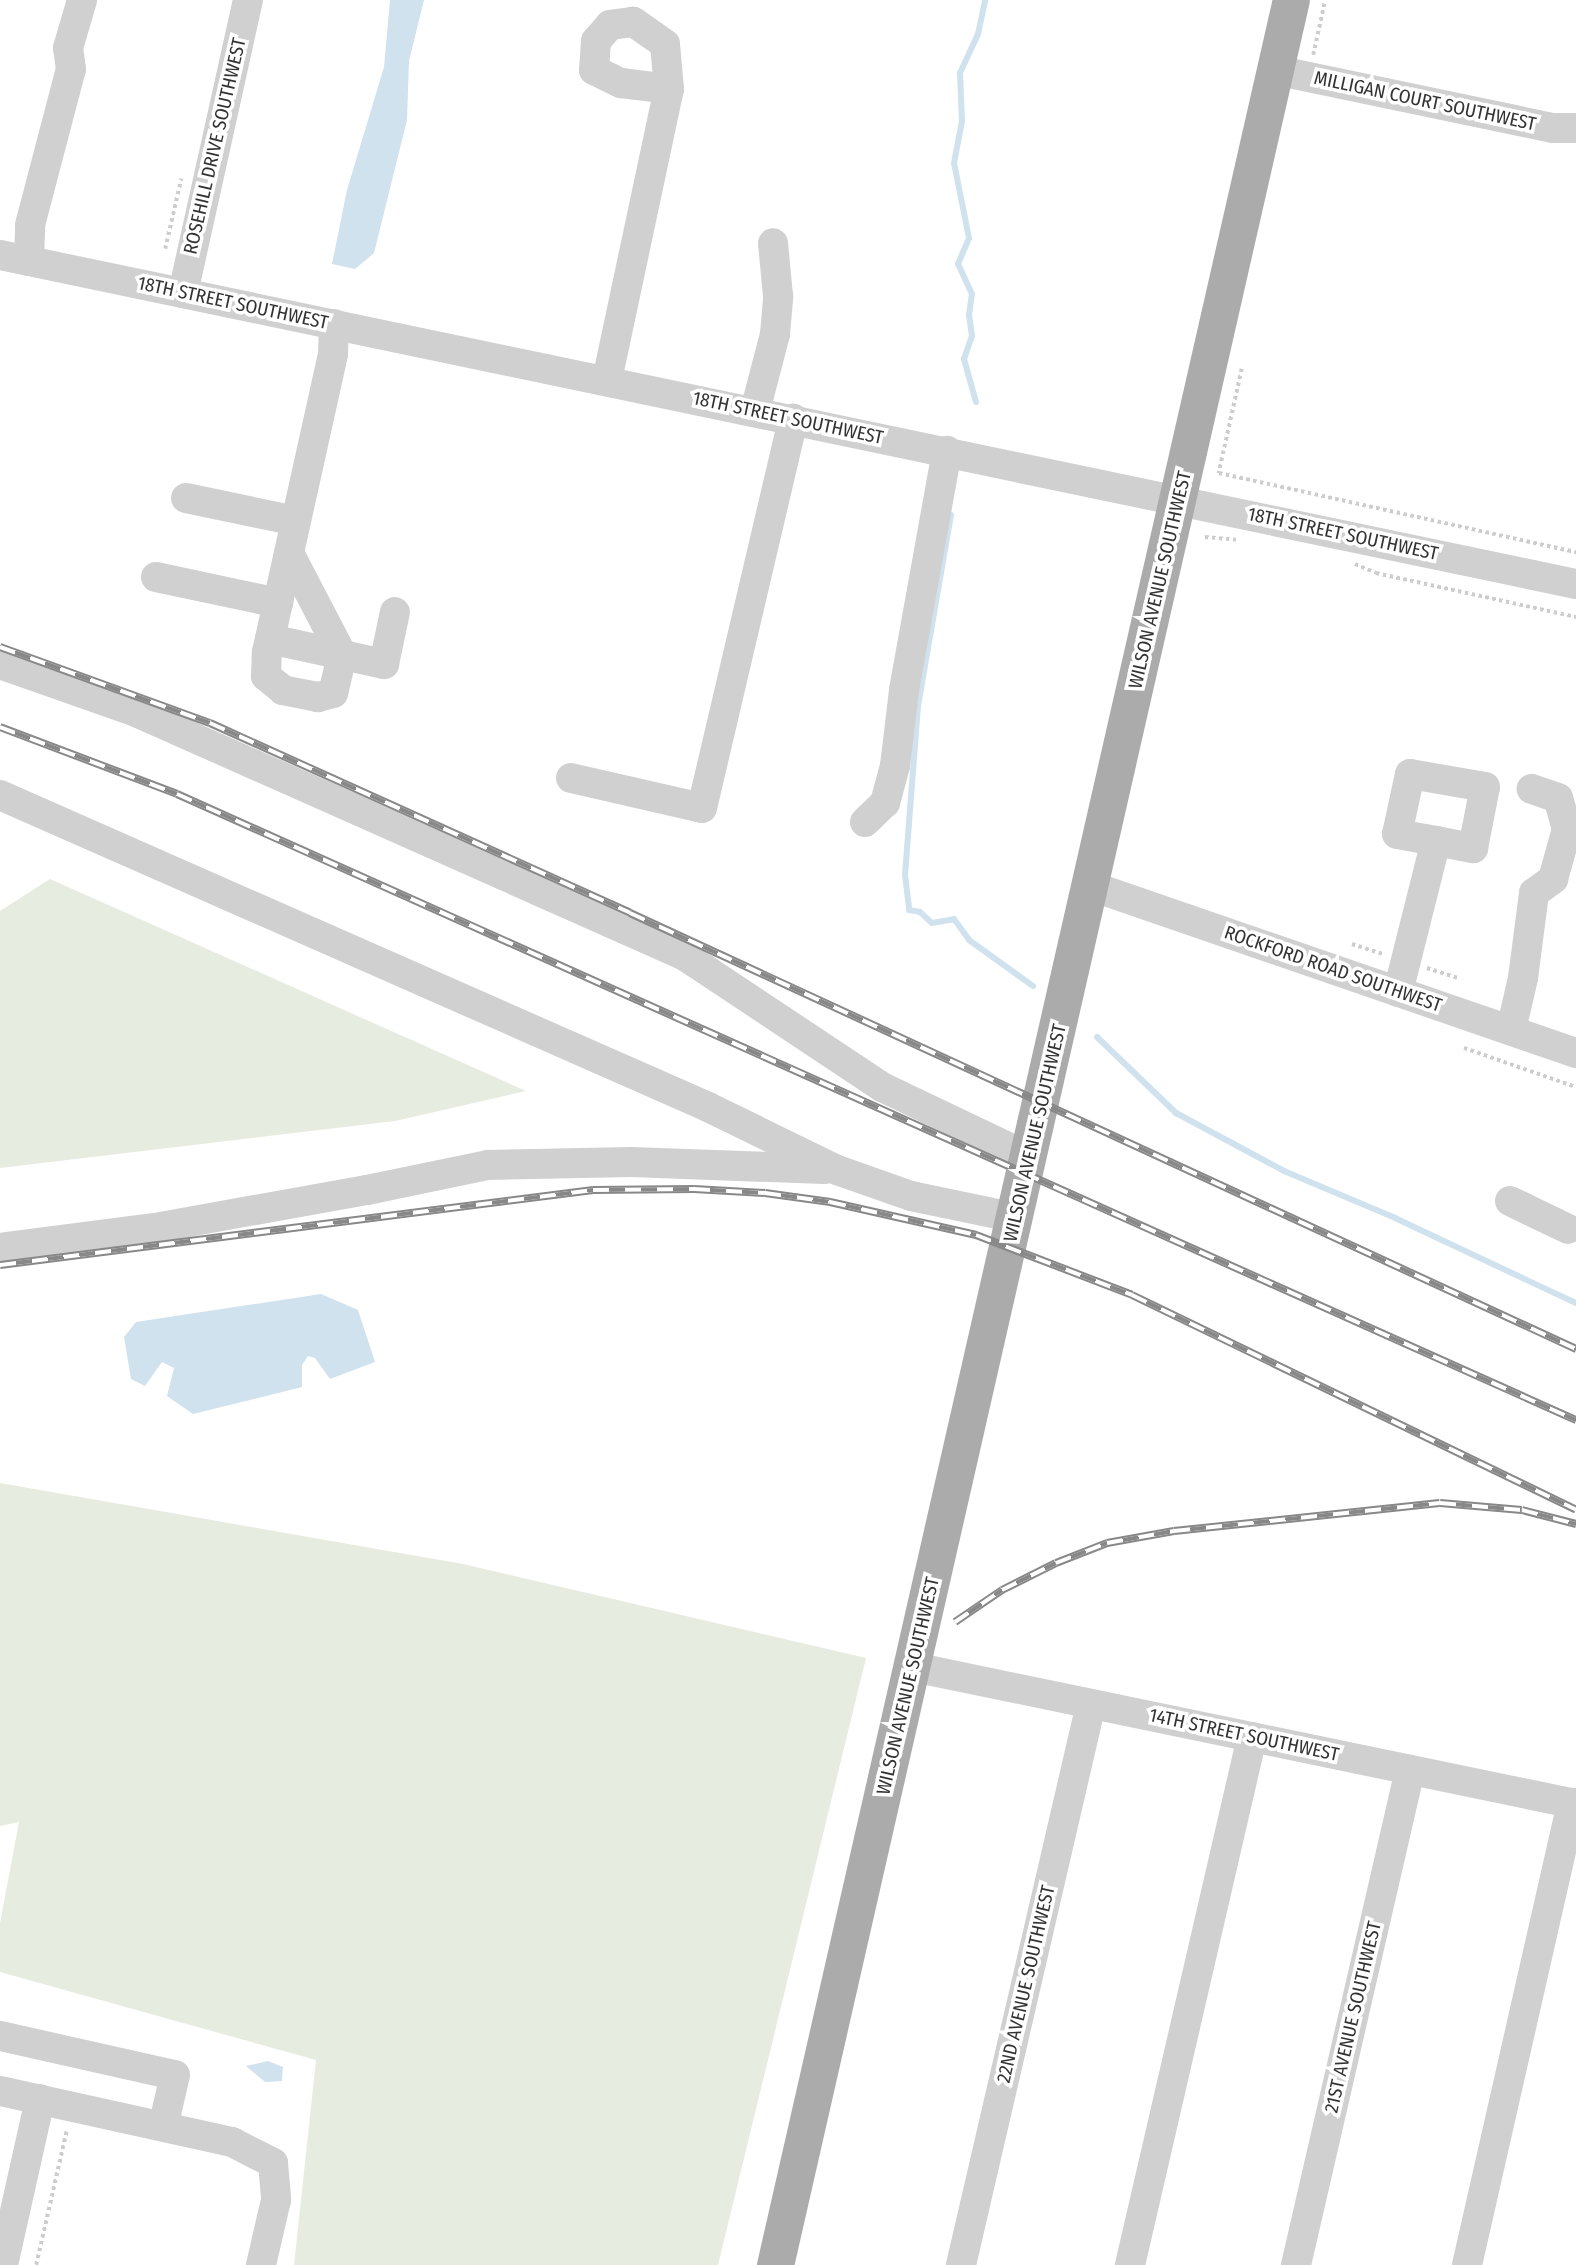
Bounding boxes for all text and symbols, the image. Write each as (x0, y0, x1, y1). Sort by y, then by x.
street label: ROSEHILL DRIVE SOUTHWEST (179, 36, 251, 256)
street label: MILLIGAN COURT SOUTHWEST (1312, 66, 1538, 136)
street label: 18TH STREET SOUTHWEST (136, 272, 330, 334)
street label: 18TH STREET SOUTHWEST (691, 387, 885, 449)
street label: WILSON AVENUE SOUTHWEST (1124, 469, 1196, 691)
street label: 18TH STREET SOUTHWEST (1246, 503, 1440, 565)
street label: ROCKFORD ROAD SOUTHWEST (1221, 921, 1445, 1017)
street label: WILSON AVENUE SOUTHWEST (999, 1022, 1071, 1244)
street label: WILSON AVENUE SOUTHWEST (872, 1575, 944, 1797)
street label: 14TH STREET SOUTHWEST (1147, 1704, 1341, 1766)
street label: 22ND AVENUE SOUTHWEST (992, 1883, 1060, 2085)
street label: 21ST AVENUE SOUTHWEST (1320, 1919, 1386, 2115)

